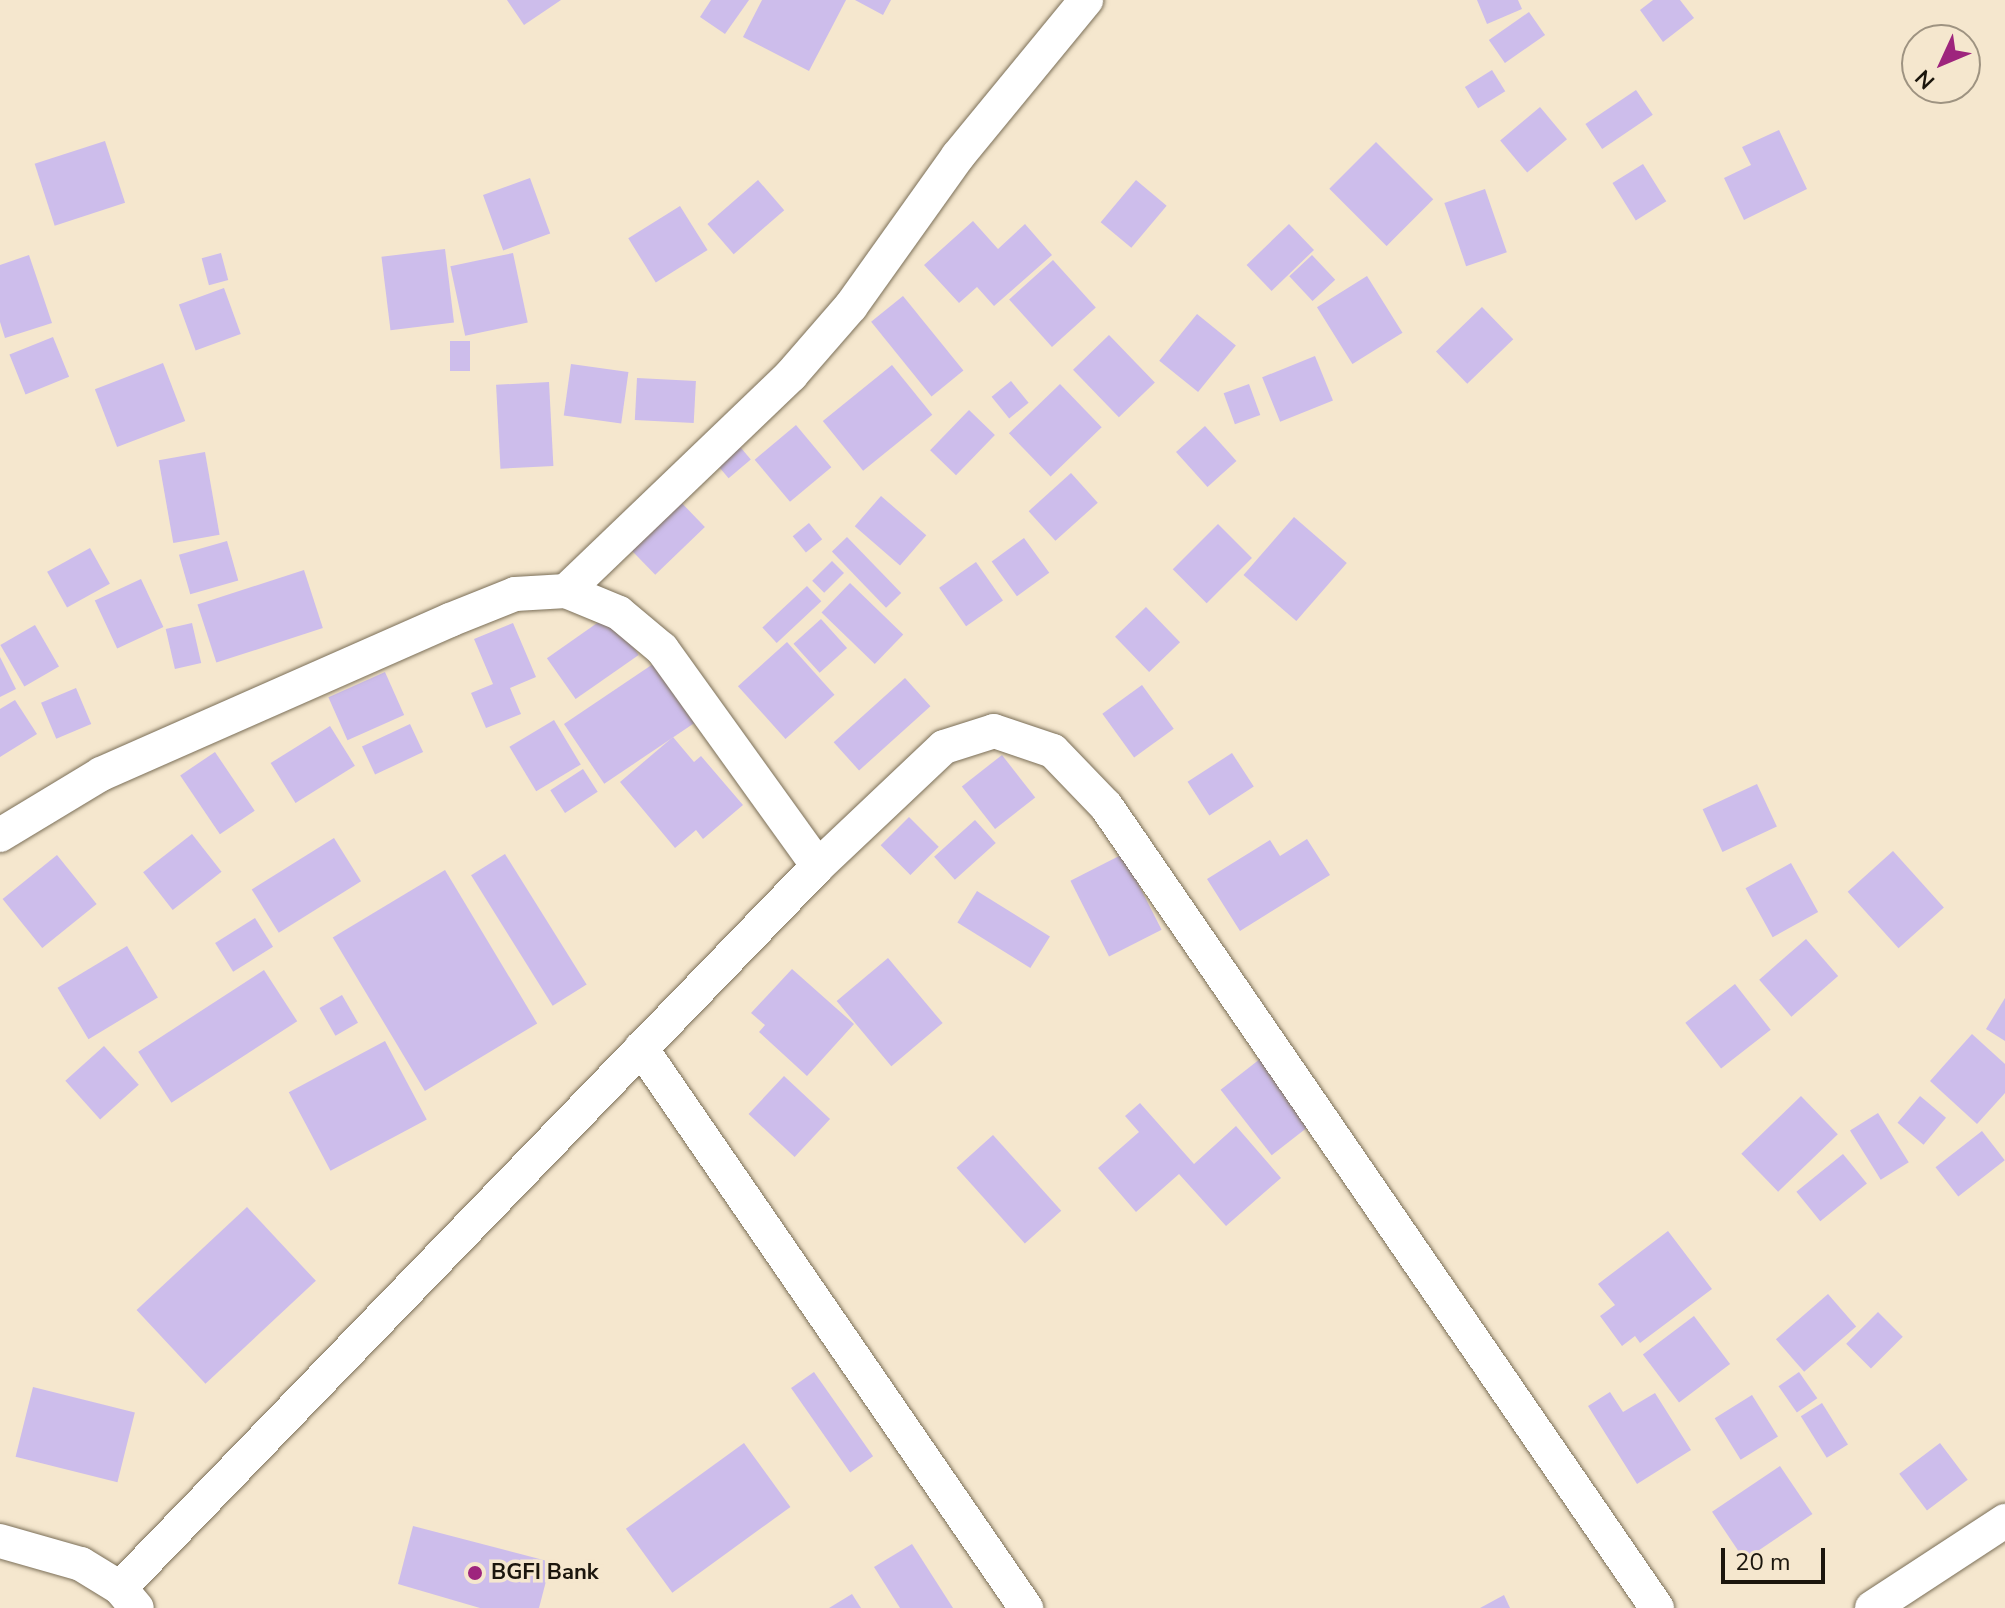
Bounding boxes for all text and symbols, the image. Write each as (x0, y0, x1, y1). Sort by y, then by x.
north arrow (1901, 24, 1981, 104)
text: N (1909, 63, 1942, 96)
scale bar (1725, 1532, 1829, 1582)
text: 20 m (1735, 1546, 1791, 1578)
place label: BGFI Bank (491, 1560, 599, 1586)
marker: BGFI Bank (466, 1564, 484, 1582)

